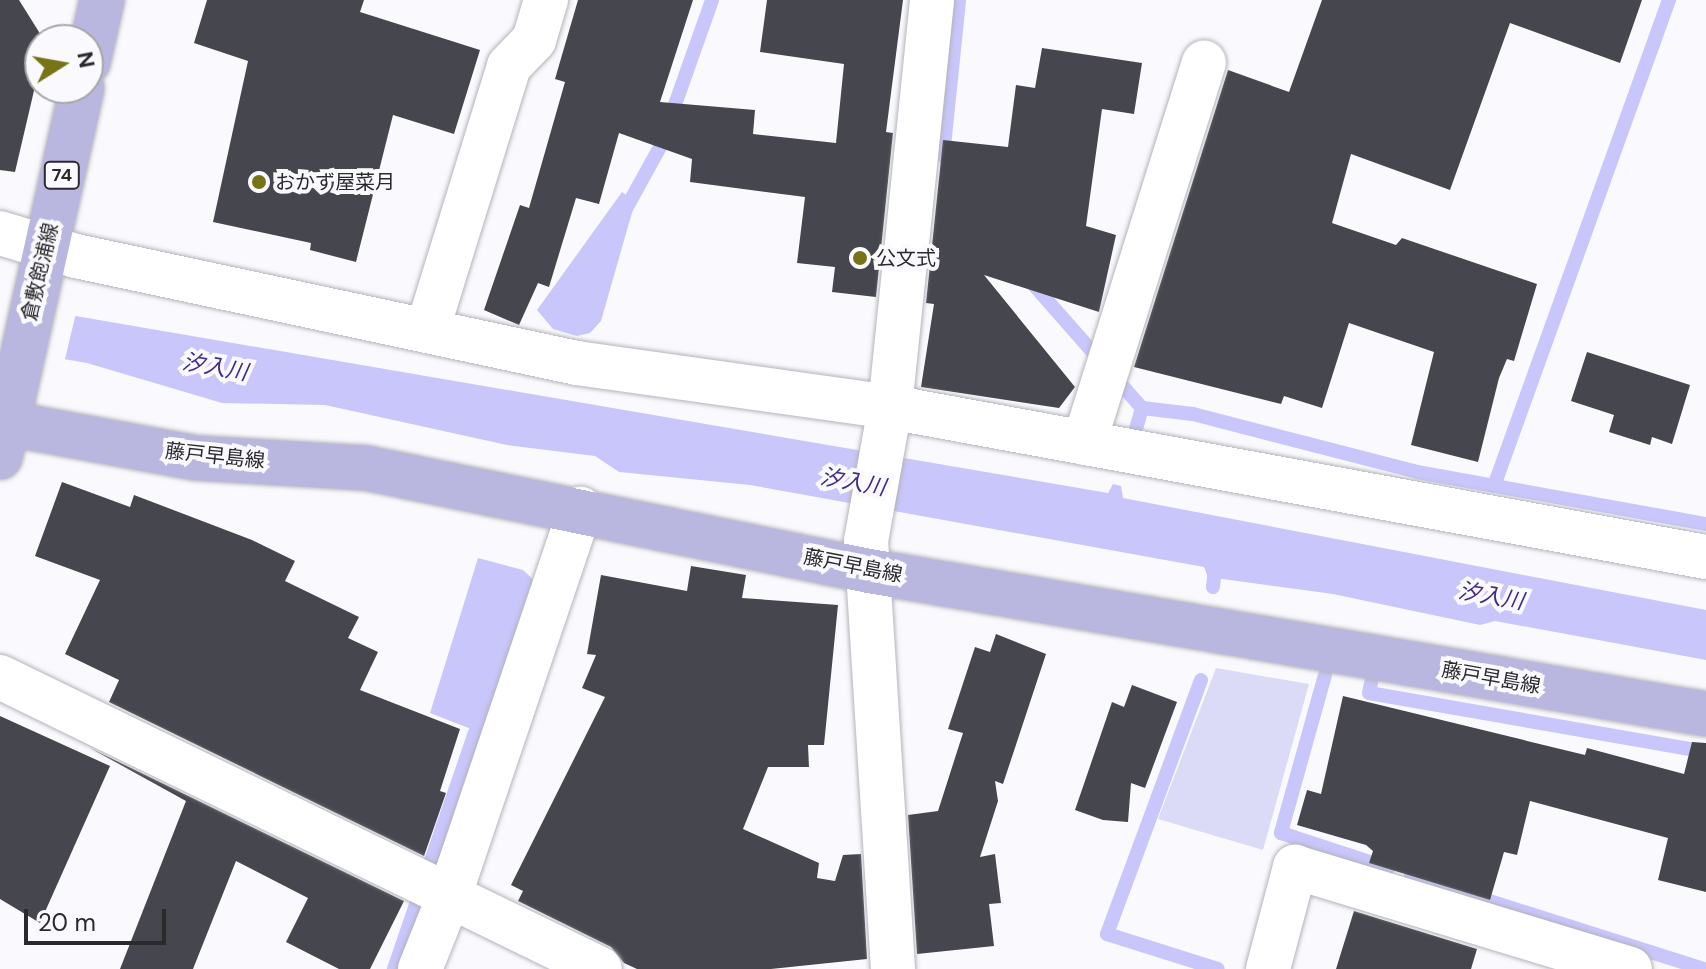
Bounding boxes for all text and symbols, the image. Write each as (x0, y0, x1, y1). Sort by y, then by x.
north arrow (24, 24, 104, 104)
text: N (70, 49, 102, 70)
road number: 74 (42, 161, 82, 189)
place label: おかず屋菜月 (275, 170, 395, 194)
marker: おかず屋菜月 (250, 173, 268, 191)
street label: 倉敷飽浦線 (17, 221, 63, 323)
place label: 公文式 (876, 246, 936, 270)
marker: 公文式 (851, 249, 869, 267)
water label: 汐入川 (180, 348, 250, 386)
street label: 藤戸早島線 (164, 439, 266, 473)
water label: 汐入川 (818, 463, 888, 501)
street label: 藤戸早島線 (802, 545, 904, 587)
water label: 汐入川 (1456, 577, 1526, 615)
street label: 藤戸早島線 (1440, 657, 1542, 699)
scale bar (28, 893, 170, 943)
text: 20 m (38, 907, 96, 938)

